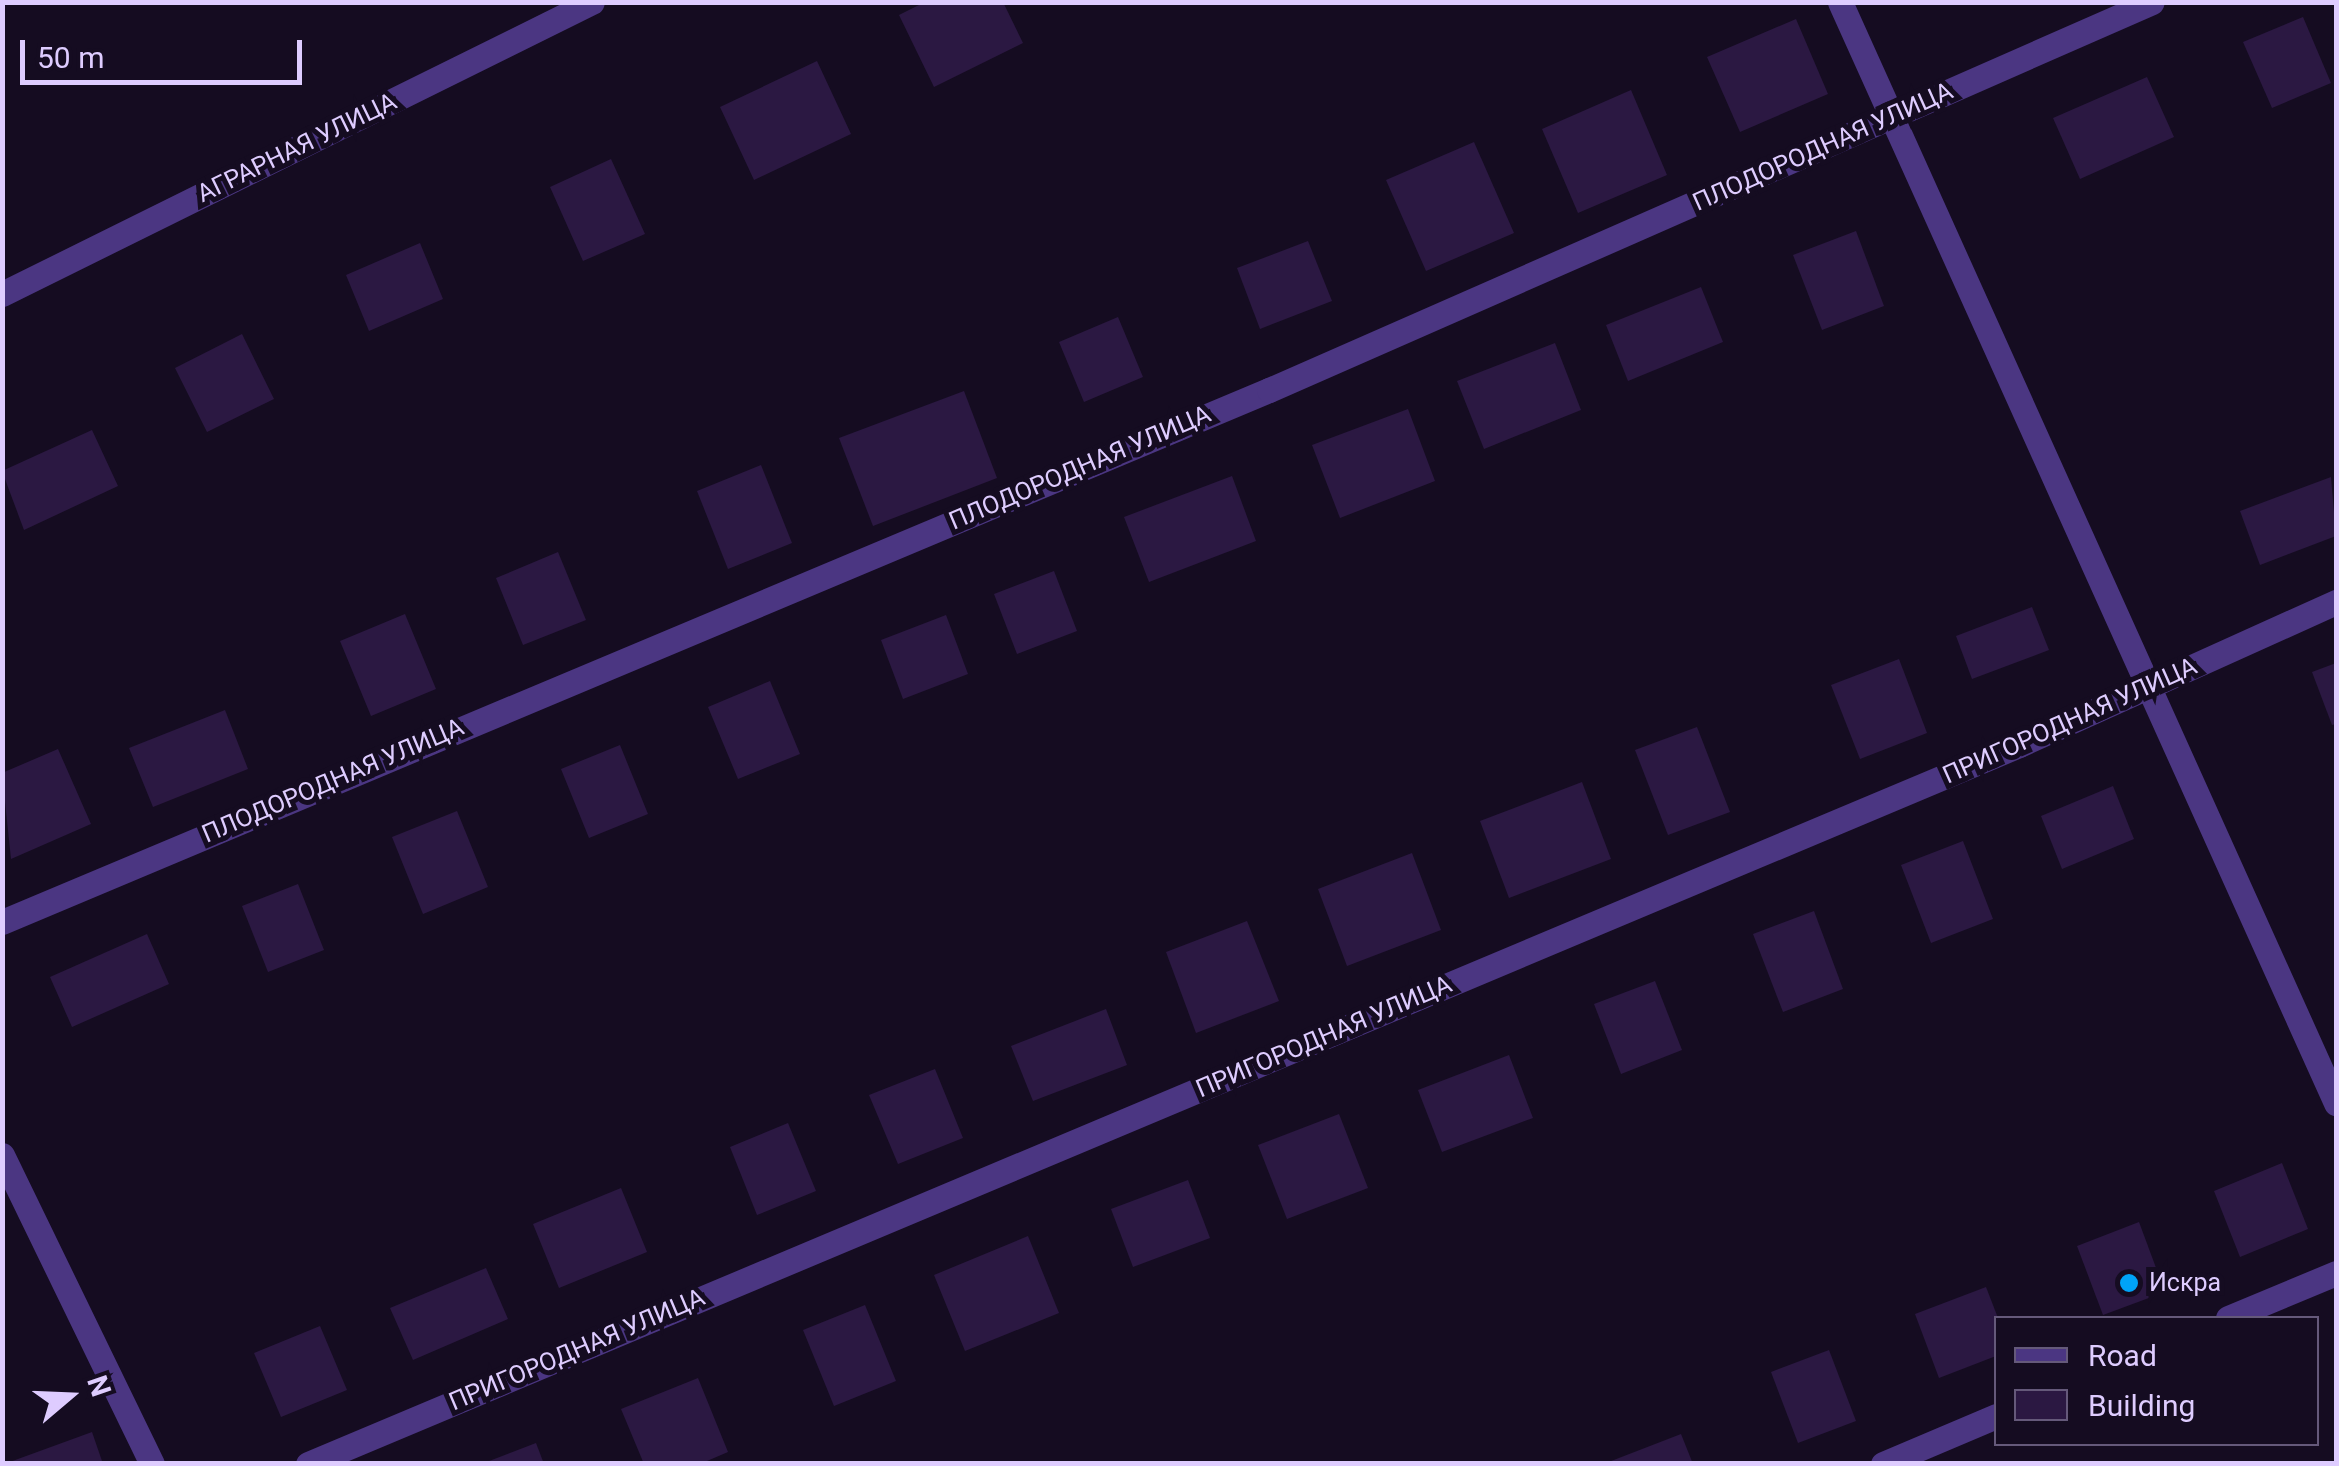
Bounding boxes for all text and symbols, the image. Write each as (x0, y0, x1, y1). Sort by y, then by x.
scale bar (25, 20, 308, 82)
text: 50 m (37, 40, 104, 75)
street label: ПЛОДОРОДНАЯ УЛИЦА (1688, 76, 1958, 218)
street label: АГРАРНАЯ УЛИЦА (192, 87, 402, 209)
street label: ПЛОДОРОДНАЯ УЛИЦА (945, 399, 1215, 537)
street label: ПРИГОРОДНАЯ УЛИЦА (1938, 651, 2202, 791)
street label: ПЛОДОРОДНАЯ УЛИЦА (198, 712, 468, 850)
street label: ПРИГОРОДНАЯ УЛИЦА (1192, 969, 1456, 1105)
place label: Искра (2149, 1268, 2221, 1298)
marker: Искра (2118, 1272, 2140, 1294)
street label: ПРИГОРОДНАЯ УЛИЦА (445, 1282, 709, 1418)
legend (1994, 1316, 2319, 1446)
text: Road (2088, 1338, 2157, 1373)
north arrow (20, 1346, 120, 1446)
text: N (80, 1371, 118, 1401)
text: Building (2088, 1388, 2195, 1423)

